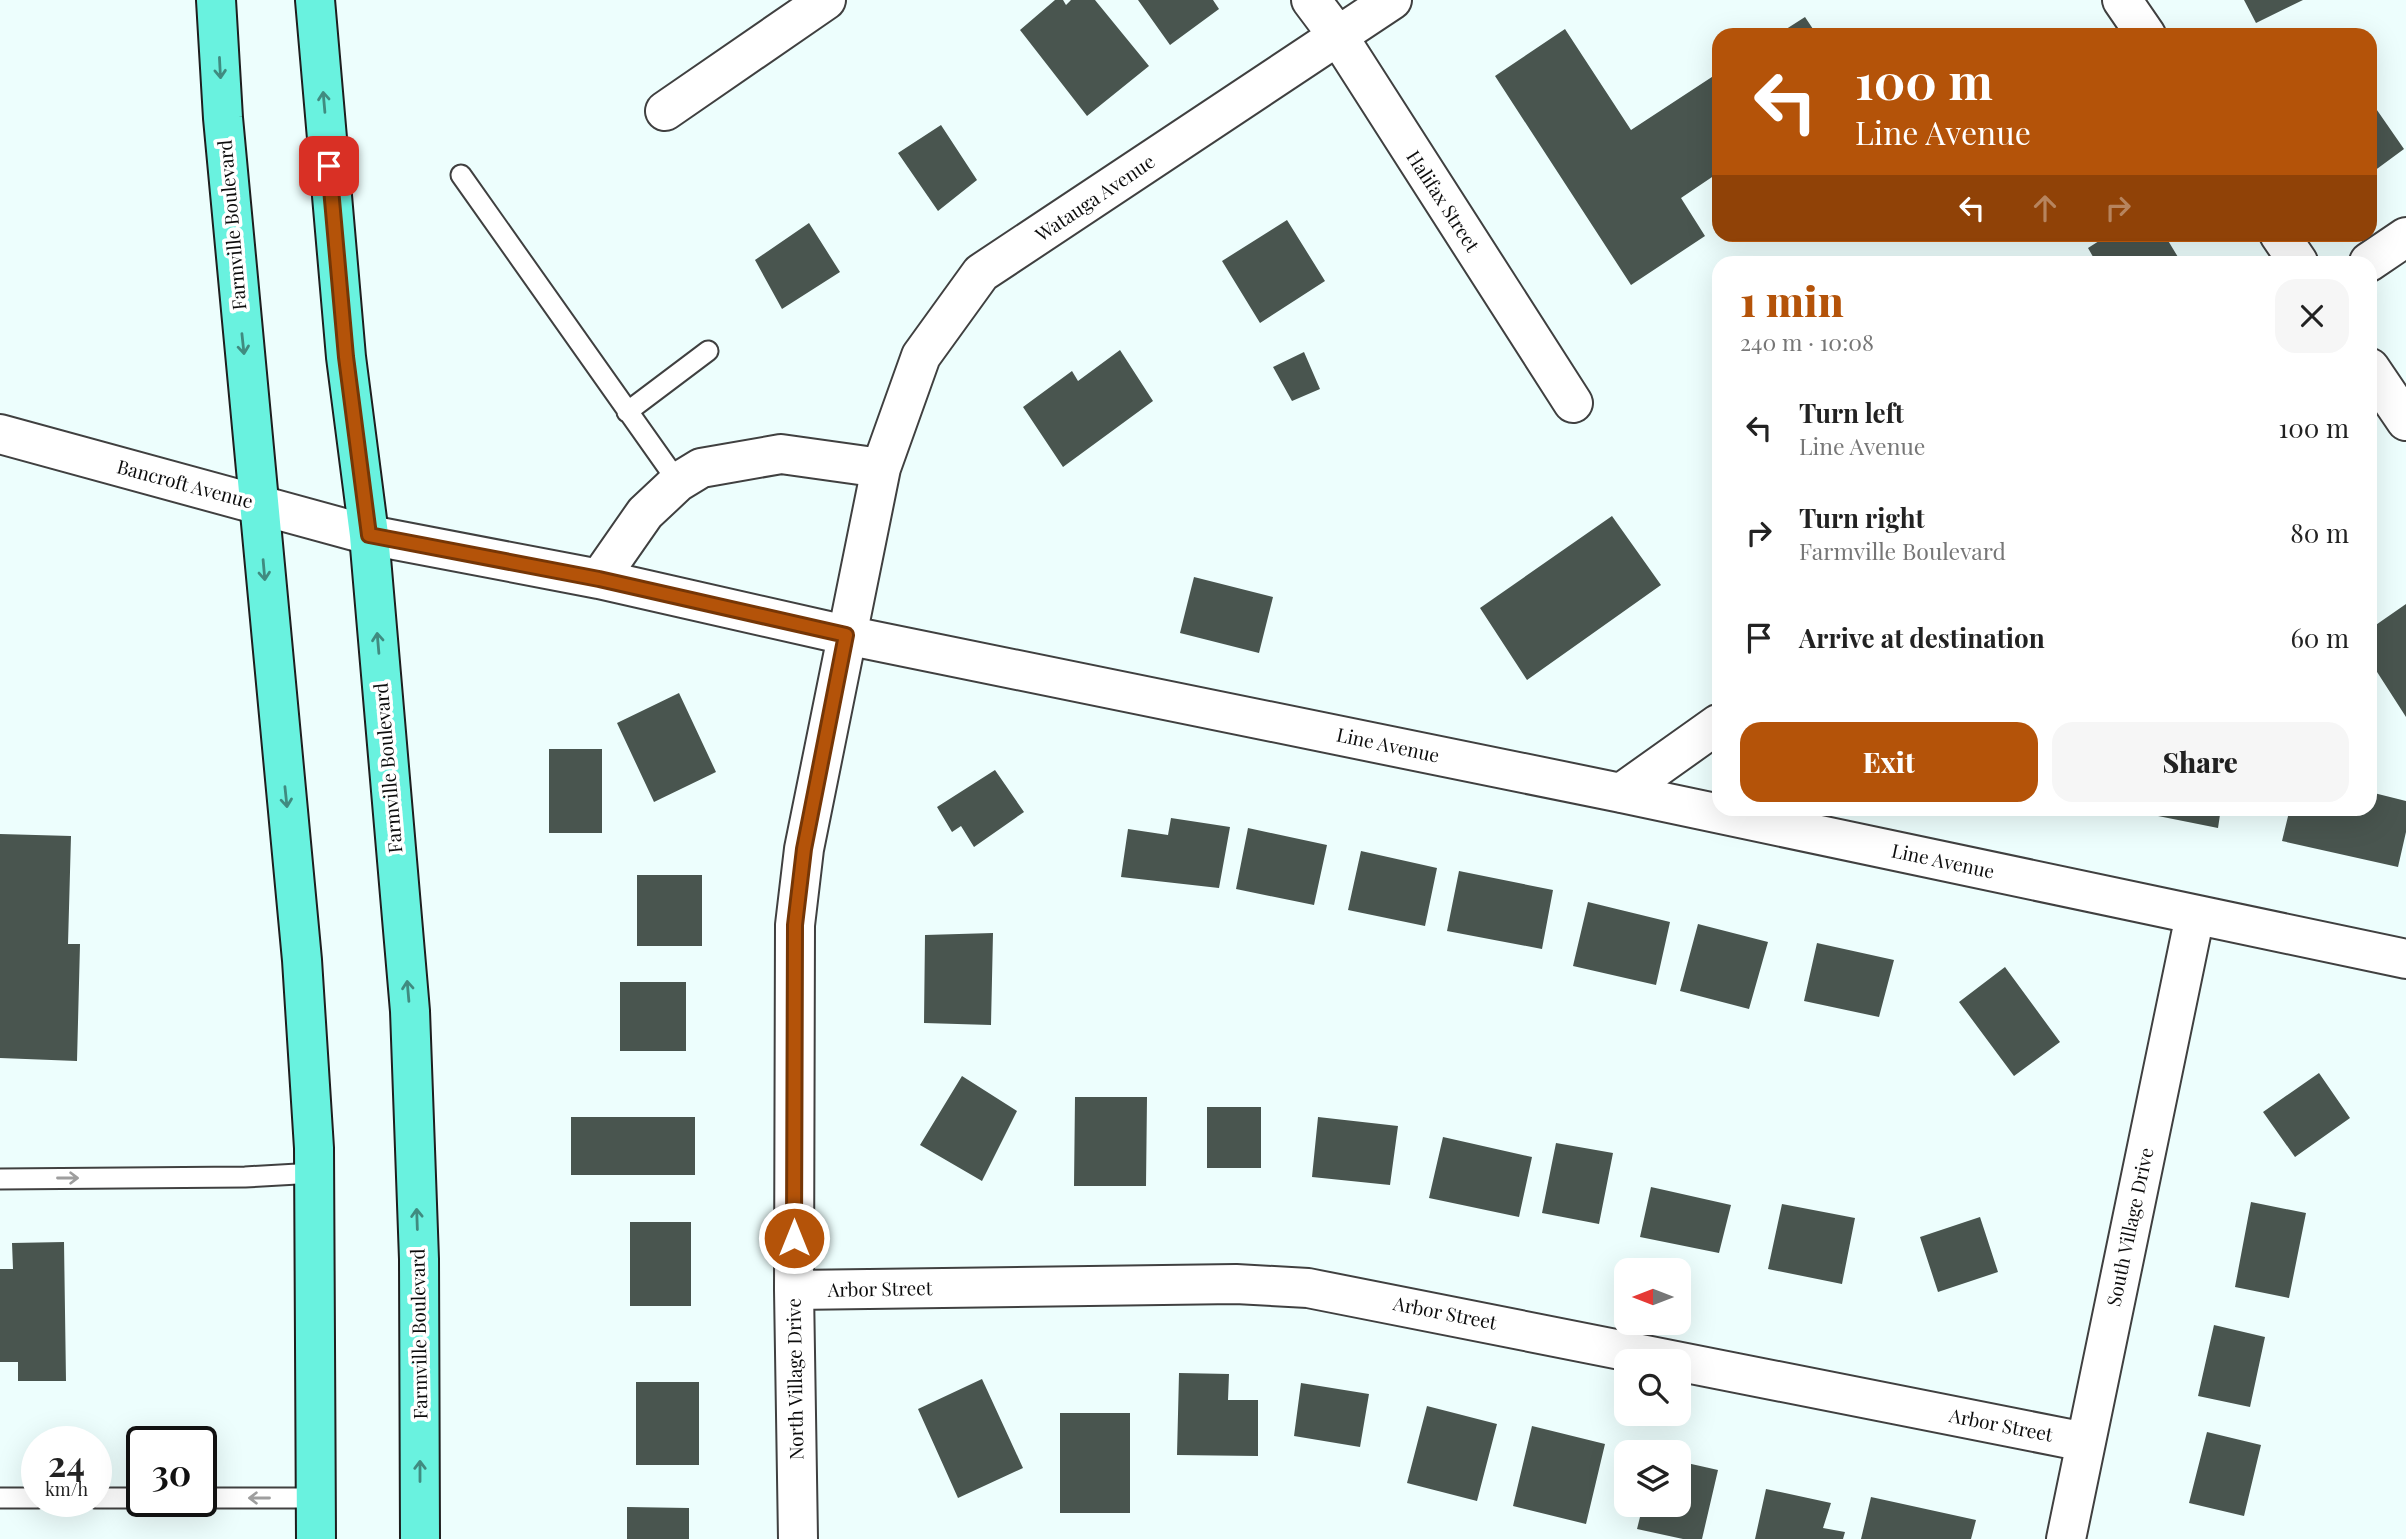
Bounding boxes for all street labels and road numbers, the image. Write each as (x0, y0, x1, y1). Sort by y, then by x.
street label: Farmville Boulevard (211, 139, 251, 311)
street label: Halifax Street (1401, 145, 1486, 256)
street label: Watauga Avenue (1029, 148, 1159, 247)
street label: Bancroft Avenue (114, 452, 256, 514)
street label: Farmville Boulevard (367, 682, 407, 854)
street label: Line Avenue (1334, 720, 1442, 768)
street label: Line Avenue (1889, 836, 1997, 884)
street label: South Village Drive (2099, 1145, 2159, 1309)
street label: Farmville Boulevard (404, 1248, 432, 1420)
street label: Arbor Street (826, 1274, 933, 1302)
street label: Arbor Street (1390, 1289, 1499, 1335)
street label: North Village Drive (780, 1298, 808, 1460)
street label: Arbor Street (1946, 1401, 2055, 1447)

